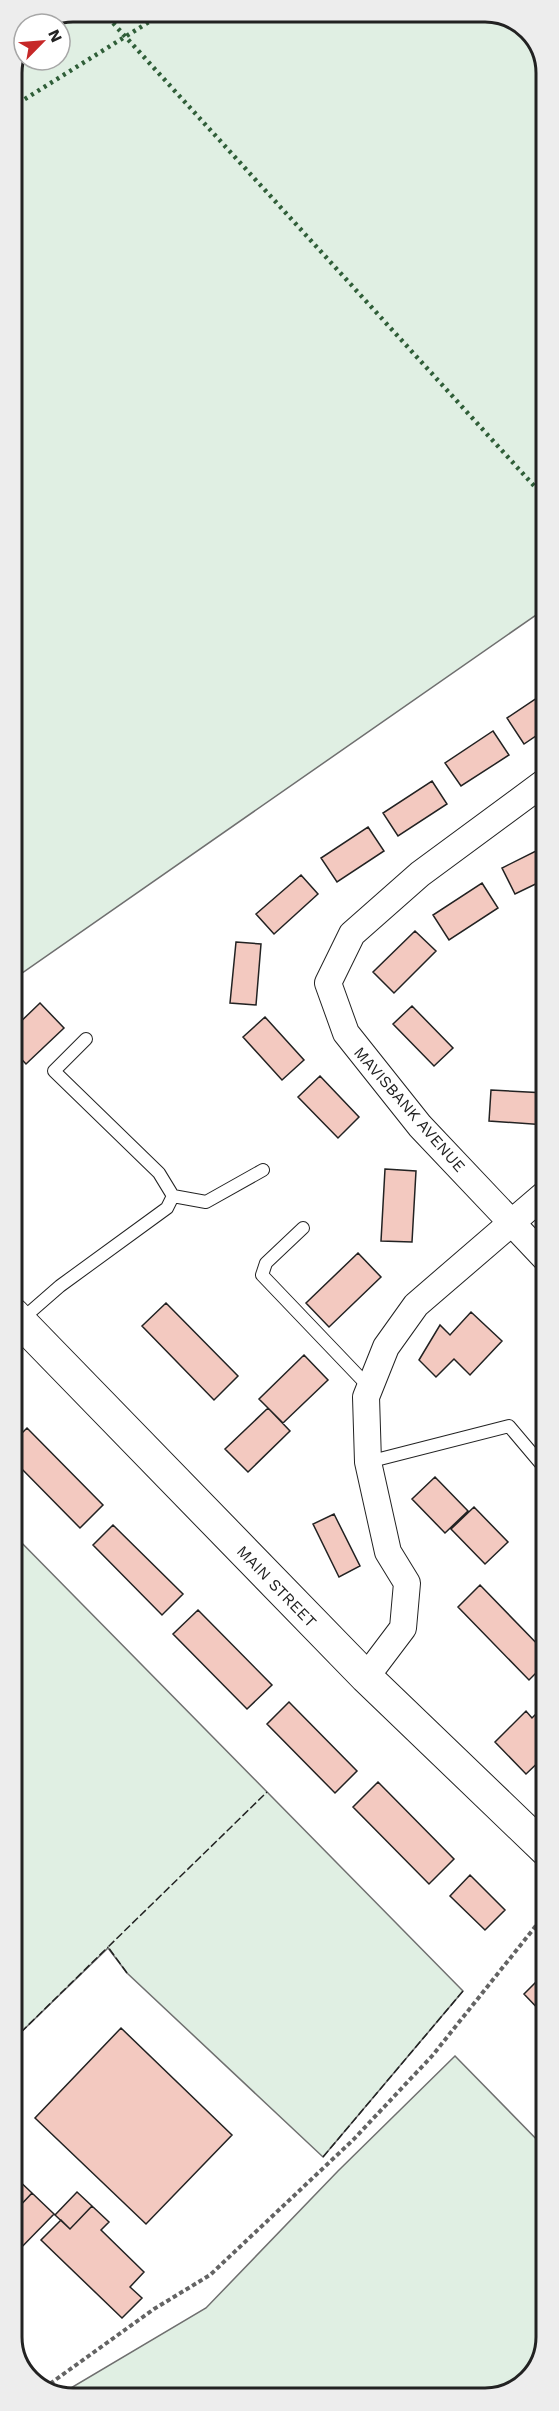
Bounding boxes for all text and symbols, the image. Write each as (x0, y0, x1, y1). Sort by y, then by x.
north arrow (12, 12, 72, 72)
text: N (44, 26, 66, 45)
street label: MAVISBANK AVENUE (350, 1043, 469, 1176)
street label: MAIN STREET (233, 1542, 321, 1631)

